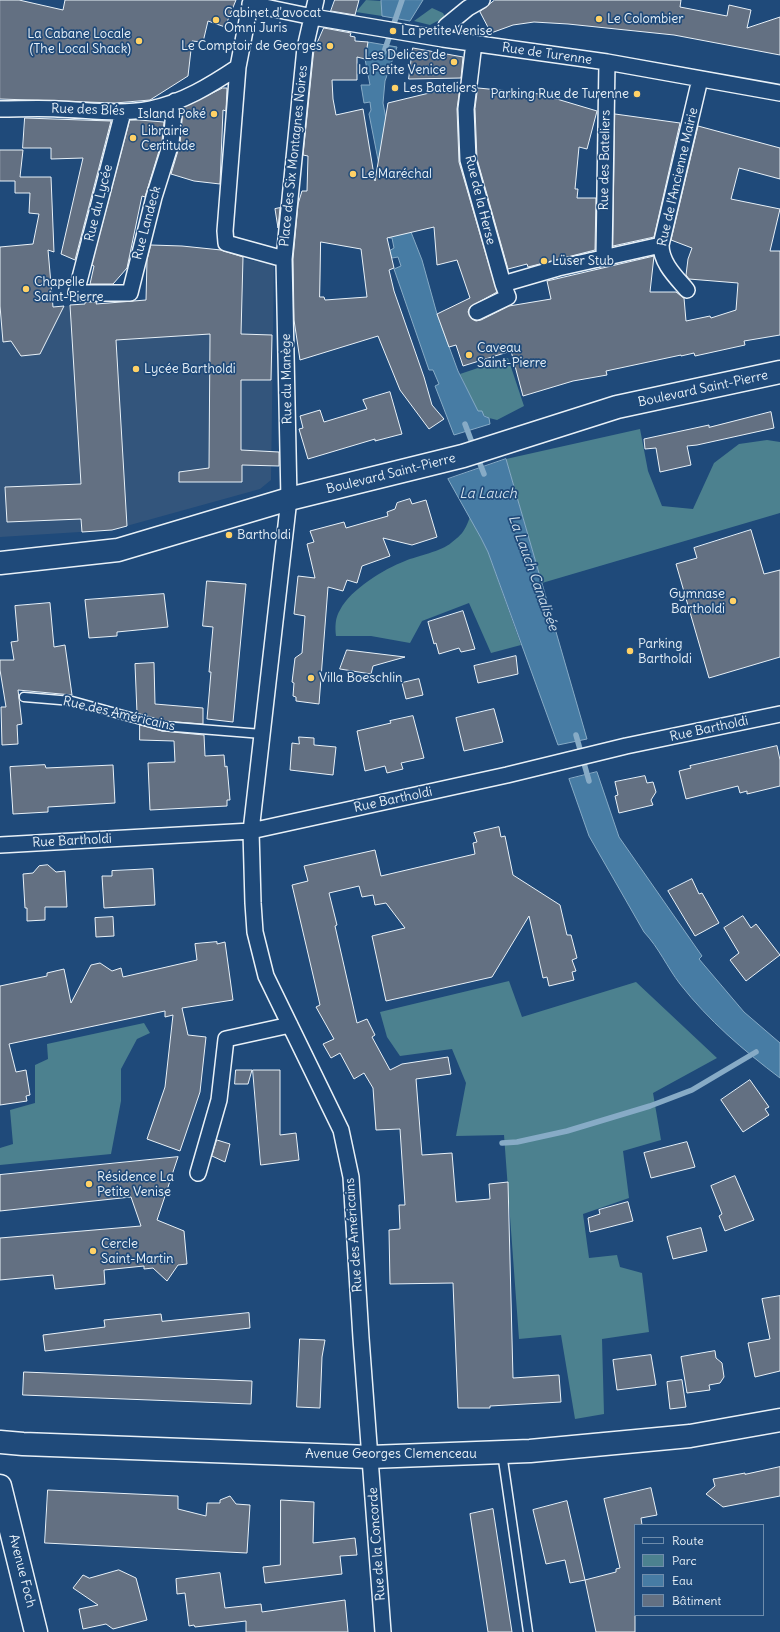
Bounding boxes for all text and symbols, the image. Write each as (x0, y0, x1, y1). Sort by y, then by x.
place label: Cabinet d'avocat Omni Juris (224, 5, 321, 36)
place label: Le Colombier (607, 11, 684, 27)
marker: Le Colombier (594, 14, 604, 24)
marker: Cabinet d'avocat Omni Juris (211, 15, 221, 25)
place label: La petite Venise (401, 23, 493, 39)
place label: La Cabane Locale (The Local Shack) (27, 26, 131, 57)
marker: La petite Venise (388, 26, 398, 36)
marker: La Cabane Locale (The Local Shack) (134, 36, 144, 46)
place label: Le Comptoir de Georges (181, 38, 322, 54)
street label: Rue de Turenne (501, 40, 593, 68)
marker: Le Comptoir de Georges (325, 41, 335, 51)
place label: Les Delices de la Petite Venice (358, 47, 446, 78)
marker: Les Delices de la Petite Venice (449, 57, 459, 67)
street label: Place des Six Montagnes Noires (277, 64, 311, 248)
place label: Les Bateliers (403, 80, 477, 96)
marker: Les Bateliers (390, 83, 400, 93)
place label: Parking Rue de Turenne (490, 86, 629, 102)
marker: Parking Rue de Turenne (632, 89, 642, 99)
street label: Rue des Blés (51, 101, 125, 119)
place label: Island Poké (137, 106, 206, 122)
street label: Rue de l'Ancienne Mairie (654, 106, 702, 248)
marker: Island Poké (209, 109, 219, 119)
street label: Rue des Bateliers (596, 110, 614, 210)
place label: Librairie Certitude (141, 123, 195, 154)
marker: Librairie Certitude (128, 133, 138, 143)
street label: Rue de la Herse (461, 154, 499, 246)
street label: Rue du Lycée (82, 163, 116, 243)
place label: Le Maréchal (361, 166, 432, 182)
marker: Le Maréchal (348, 169, 358, 179)
street label: Rue Landeck (130, 184, 164, 262)
place label: Lüser Stub (552, 253, 614, 269)
marker: Lüser Stub (539, 256, 549, 266)
place label: Chapelle Saint-Pierre (34, 274, 104, 305)
marker: Chapelle Saint-Pierre (21, 284, 31, 294)
street label: Rue du Manège (278, 333, 296, 425)
place label: Caveau Saint-Pierre (477, 340, 547, 371)
marker: Caveau Saint-Pierre (464, 350, 474, 360)
place label: Lycée Bartholdi (144, 361, 236, 377)
marker: Lycée Bartholdi (131, 364, 141, 374)
street label: Boulevard Saint-Pierre (637, 368, 769, 410)
street label: Boulevard Saint-Pierre (325, 450, 457, 498)
water label: La Lauch (459, 486, 517, 502)
water label: La Lauch Canalisée (504, 513, 562, 633)
place label: Bartholdi (237, 527, 291, 543)
marker: Bartholdi (224, 530, 234, 540)
place label: Gymnase Bartholdi (669, 586, 725, 617)
marker: Gymnase Bartholdi (728, 596, 738, 606)
place label: Parking Bartholdi (638, 636, 692, 667)
marker: Parking Bartholdi (625, 646, 635, 656)
place label: Villa Boeschlin (319, 670, 403, 686)
marker: Villa Boeschlin (306, 673, 316, 683)
street label: Rue des Américains (61, 694, 177, 734)
street label: Rue Bartholdi (668, 713, 750, 745)
street label: Rue Bartholdi (352, 784, 434, 816)
street label: Rue Bartholdi (32, 831, 112, 851)
place label: Résidence La Petite Venise (97, 1169, 174, 1200)
street label: Rue des Américains (342, 1177, 366, 1293)
marker: Résidence La Petite Venise (84, 1179, 94, 1189)
place label: Cercle Saint-Martin (101, 1236, 174, 1267)
marker: Cercle Saint-Martin (88, 1246, 98, 1256)
street label: Avenue Georges Clemenceau (305, 1446, 477, 1462)
street label: Rue de la Concorde (365, 1487, 389, 1601)
legend (634, 1524, 764, 1616)
street label: Avenue Foch (5, 1533, 39, 1609)
text: Route (672, 1533, 704, 1548)
text: Parc (672, 1553, 697, 1568)
text: Eau (672, 1573, 693, 1588)
text: Bâtiment (672, 1593, 721, 1608)

